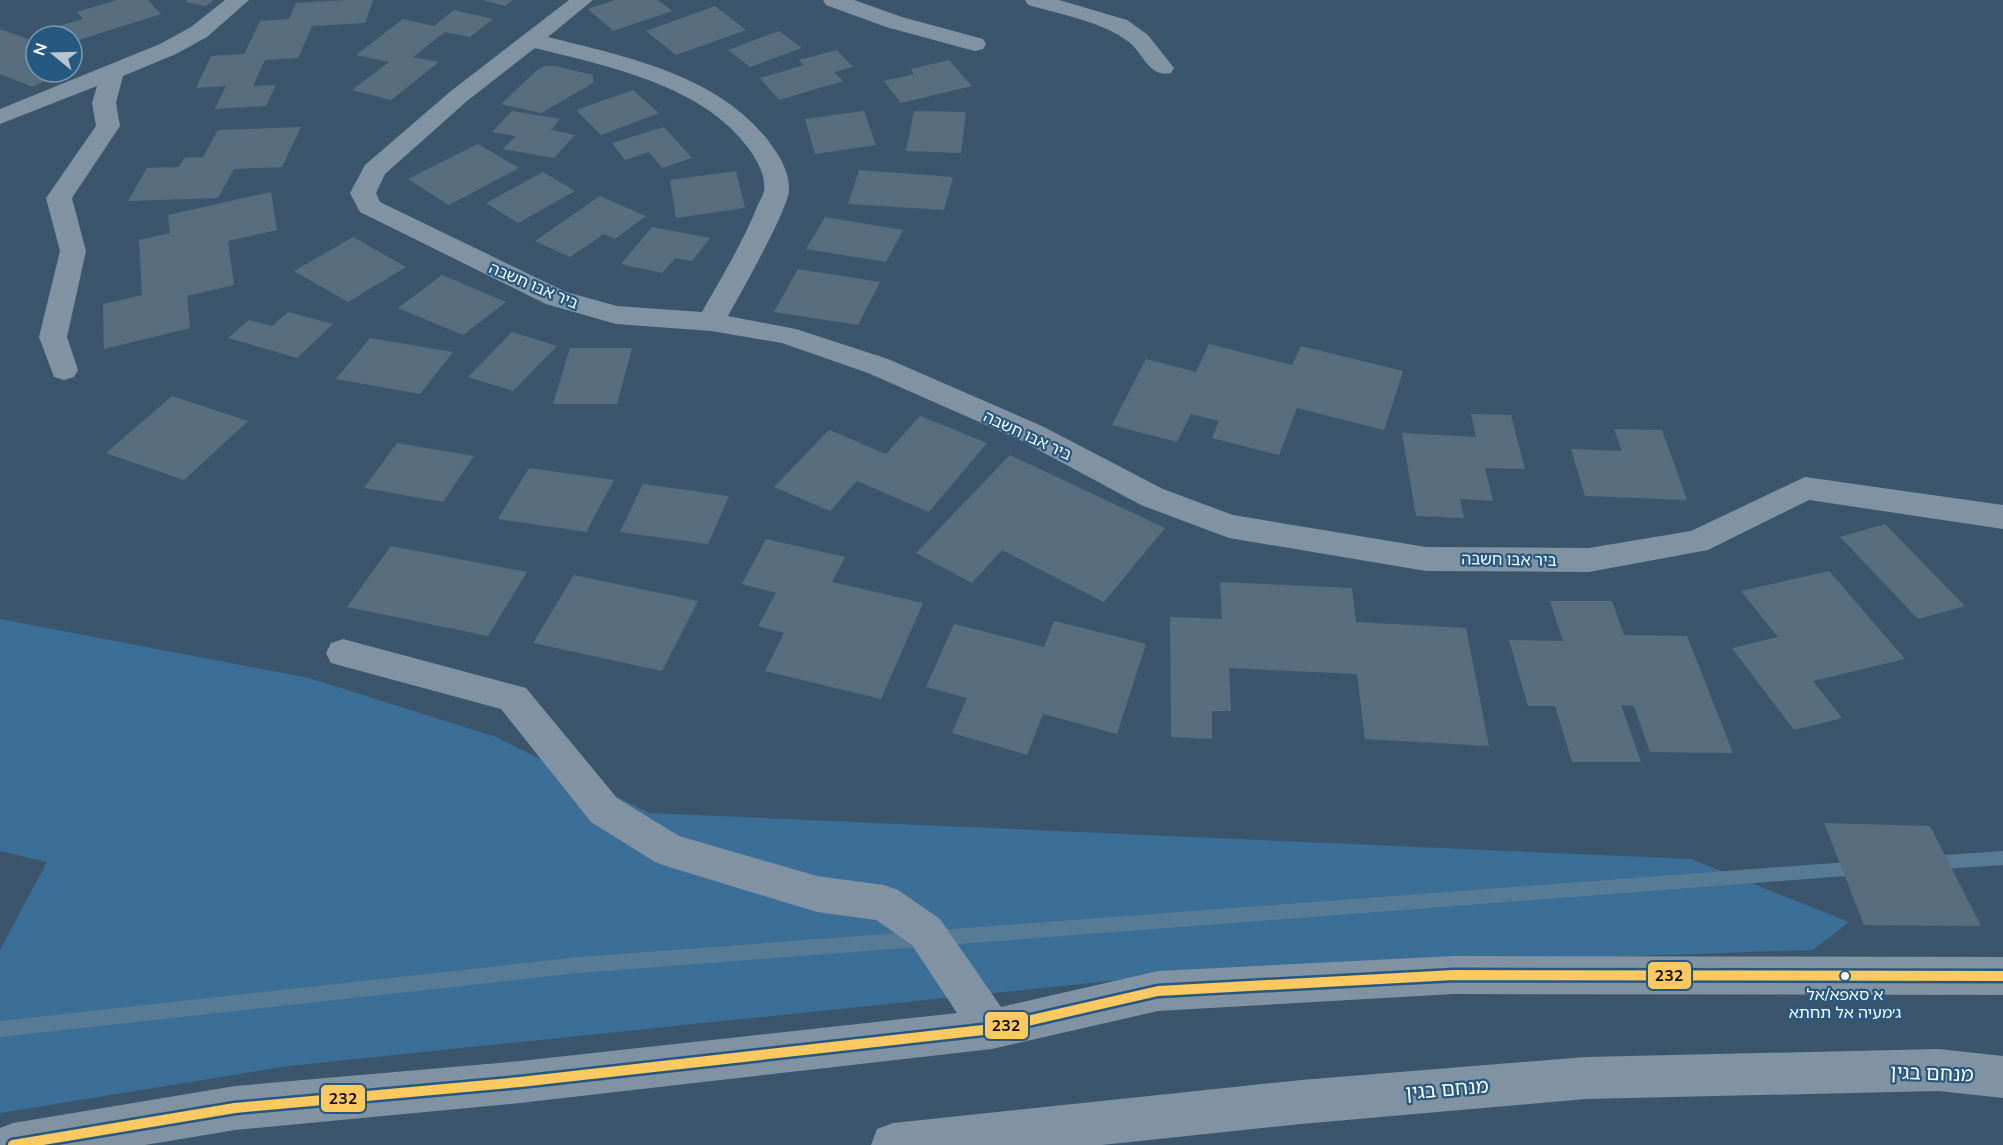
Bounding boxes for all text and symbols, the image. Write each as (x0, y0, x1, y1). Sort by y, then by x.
north arrow (24, 24, 84, 84)
text: N (28, 40, 53, 59)
street label: ביר אבו חשבה (485, 257, 582, 315)
street label: ביר אבו חשבה (980, 406, 1075, 466)
street label: ביר אבו חשבה (1461, 548, 1557, 572)
line badge: 232 (1647, 961, 1692, 990)
text: 232 (1655, 965, 1683, 987)
marker: א סאפא/אל ג׳מעיה אל תחתא (1839, 970, 1851, 982)
place label: א סאפא/אל ג׳מעיה אל תחתא (1789, 984, 1901, 1024)
line badge: 232 (984, 1011, 1029, 1040)
text: 232 (992, 1015, 1020, 1037)
street label: מנחם בגין (1890, 1059, 1974, 1088)
street label: מנחם בגין (1404, 1072, 1490, 1107)
line badge: 232 (320, 1084, 366, 1113)
text: 232 (329, 1088, 357, 1110)

